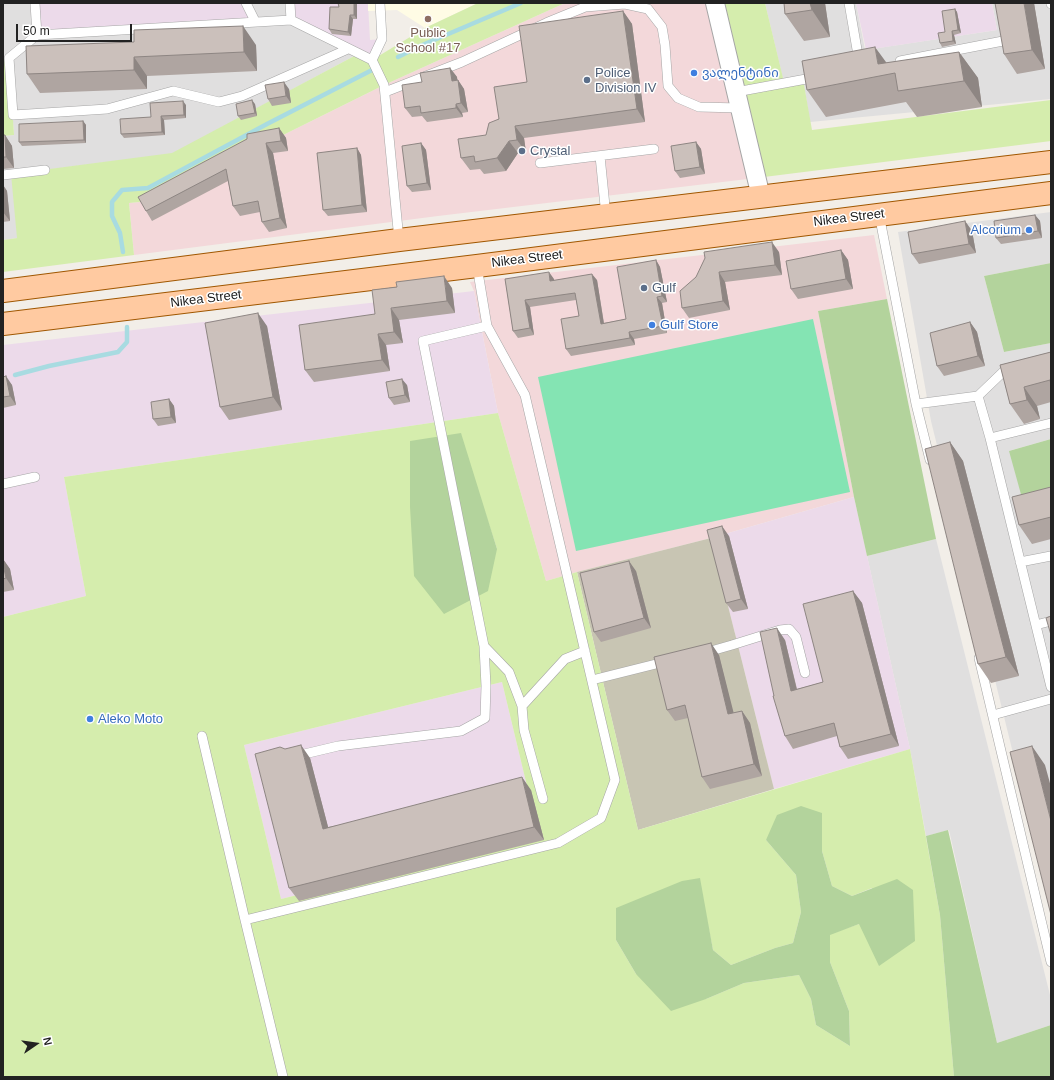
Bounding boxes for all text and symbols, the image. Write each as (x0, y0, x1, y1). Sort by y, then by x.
marker: Public School #17 (423, 14, 433, 24)
scale bar (18, 16, 134, 42)
text: 50 m (23, 24, 50, 38)
place label: Public School #17 (395, 25, 461, 56)
place label: Police Division IV (595, 65, 656, 96)
place label: ვალენტინი (702, 65, 779, 81)
marker: ვალენტინი (689, 68, 699, 78)
marker: Police Division IV (582, 75, 592, 85)
place label: Crystal (530, 143, 570, 159)
marker: Crystal (517, 146, 527, 156)
street label: Nikea Street (813, 206, 885, 230)
place label: Alcorium (970, 222, 1021, 238)
marker: Alcorium (1024, 225, 1034, 235)
street label: Nikea Street (491, 247, 563, 271)
place label: Gulf (652, 280, 676, 296)
marker: Gulf (639, 283, 649, 293)
street label: Nikea Street (170, 287, 242, 311)
place label: Gulf Store (660, 317, 719, 333)
marker: Gulf Store (647, 320, 657, 330)
place label: Aleko Moto (98, 711, 163, 727)
marker: Aleko Moto (85, 714, 95, 724)
north arrow (16, 1024, 56, 1064)
text: N (41, 1036, 54, 1047)

